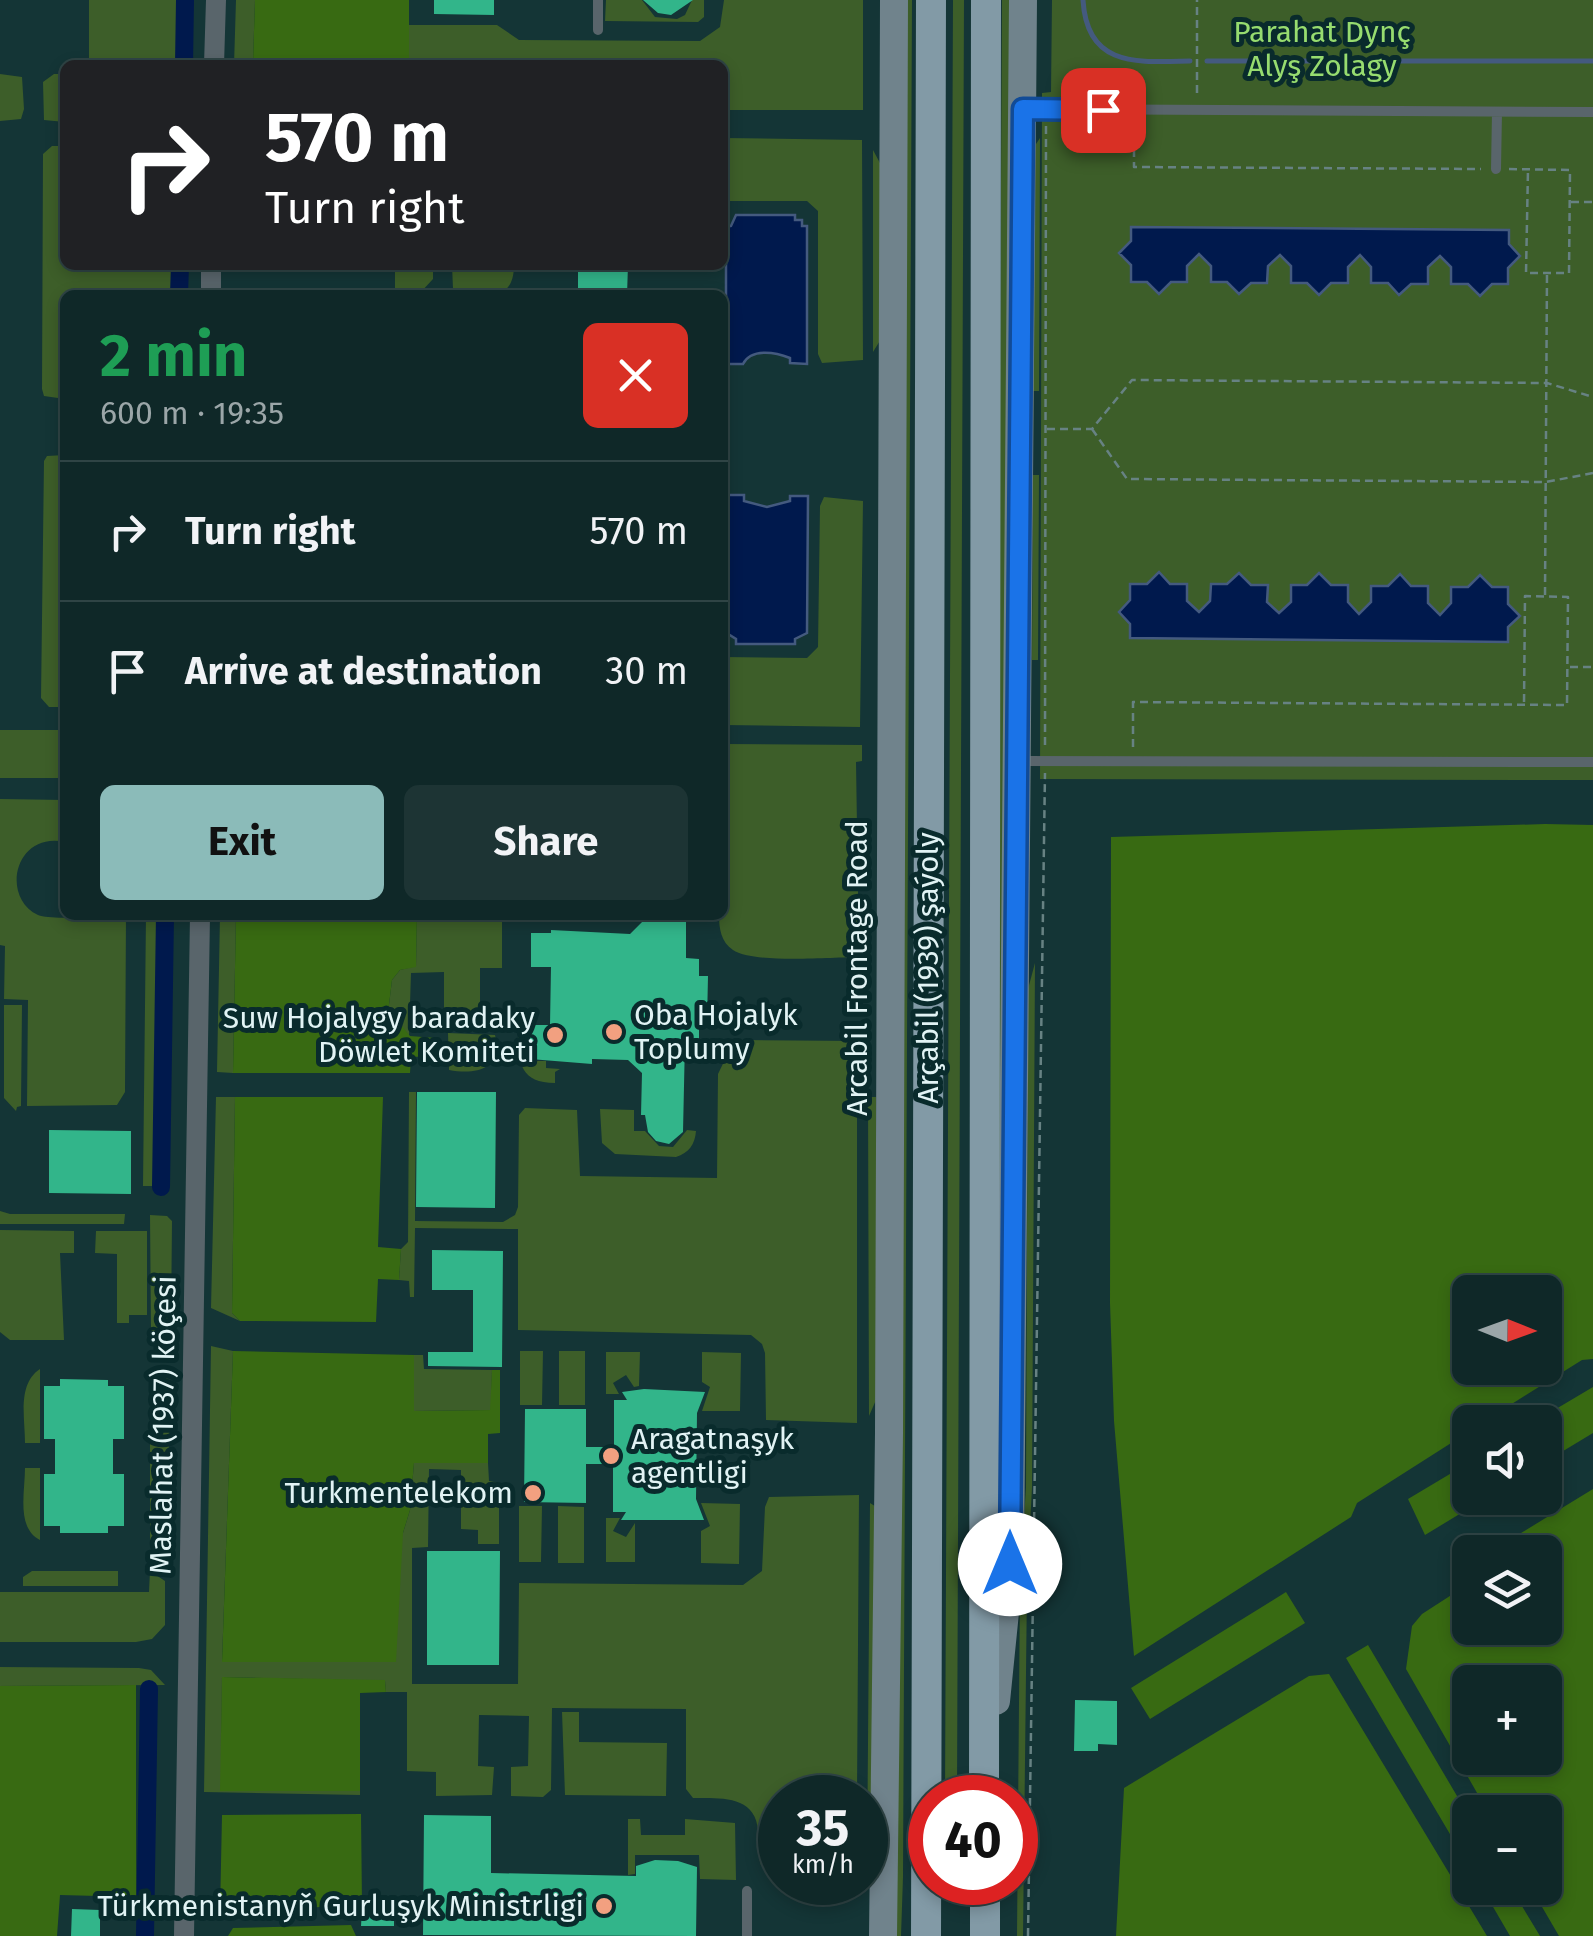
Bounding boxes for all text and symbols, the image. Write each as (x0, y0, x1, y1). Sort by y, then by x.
park label: Parahat Dynç Alyş Zolagy (1233, 14, 1411, 84)
pin (1061, 68, 1146, 153)
icon: arrive (1076, 83, 1131, 138)
text: 570 m (265, 96, 449, 180)
icon: right (100, 100, 230, 230)
text: Turn right (265, 181, 464, 235)
text: 2 min (100, 320, 247, 392)
button: close (583, 323, 688, 428)
text: 600 m · 19:35 (100, 394, 284, 432)
icon: right (100, 504, 155, 559)
text: Turn right (185, 508, 355, 554)
text: 570 m (590, 508, 688, 554)
icon: arrive (100, 644, 155, 699)
text: Arrive at destination (185, 648, 542, 694)
text: 30 m (605, 648, 688, 694)
button: Exit (100, 785, 384, 900)
button: Share (404, 785, 688, 900)
street label: Arcabil Frontage Road (839, 820, 875, 1116)
street label: Arçabil (1939) şaýoly (910, 832, 946, 1104)
place label: Oba Hojalyk Toplumy (634, 997, 798, 1067)
place label: Suw Hojalygy baradaky Döwlet Komiteti (223, 1000, 535, 1070)
marker: Oba Hojalyk Toplumy (603, 1021, 625, 1043)
marker: Suw Hojalygy baradaky Döwlet Komiteti (544, 1024, 566, 1046)
street label: Maslahat (1937) köçesi (142, 1275, 184, 1575)
north arrow (1452, 1275, 1562, 1385)
map controls (1452, 1275, 1562, 1905)
button: sound (1452, 1405, 1562, 1515)
place label: Aragatnaşyk agentligi (631, 1421, 795, 1491)
marker: Aragatnaşyk agentligi (600, 1445, 622, 1467)
place label: Turkmentelekom (285, 1475, 513, 1511)
marker: Turkmentelekom (522, 1482, 544, 1504)
position arrow (958, 1512, 1062, 1616)
button: layers (1452, 1535, 1562, 1645)
button: + (1452, 1665, 1562, 1775)
speed limit sign: 40 (908, 1775, 1038, 1905)
button: − (1452, 1795, 1562, 1905)
text: 35 (797, 1798, 849, 1858)
text: km/h (792, 1850, 854, 1880)
place label: Türkmenistanyň Gurluşyk Ministrligi (97, 1888, 584, 1924)
marker: Türkmenistanyň Gurluşyk Ministrligi (593, 1895, 615, 1917)

